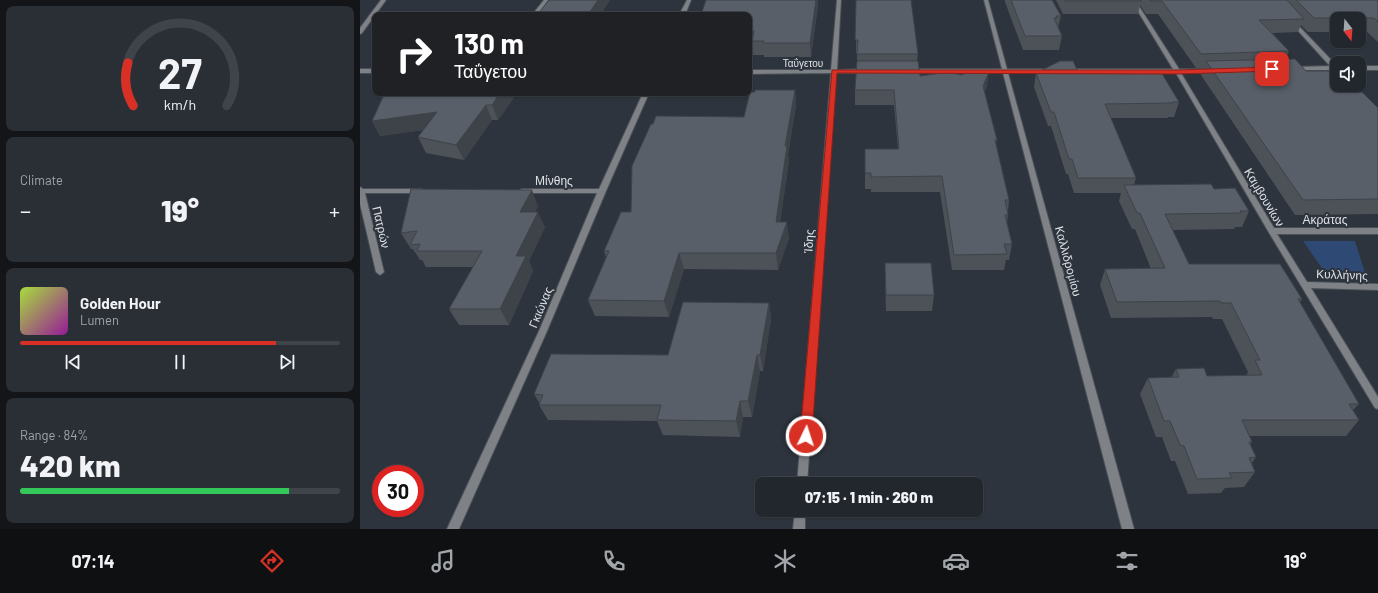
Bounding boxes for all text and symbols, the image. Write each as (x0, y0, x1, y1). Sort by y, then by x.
north arrow (1330, 12, 1366, 48)
map controls (1330, 12, 1366, 92)
text: 130 m (454, 26, 524, 60)
icon: right (388, 28, 440, 80)
text: 27 (158, 47, 202, 97)
pin (1255, 52, 1289, 86)
button: sound (1330, 56, 1366, 92)
street label: Ταΰγετου (783, 57, 823, 69)
icon: arrive (1261, 58, 1283, 80)
text: Ταΰγετου (454, 60, 527, 82)
text: km/h (164, 96, 196, 113)
street label: Καμβουνίων (1241, 165, 1288, 229)
text: Climate (20, 172, 63, 188)
street label: Μίνθης (535, 173, 573, 188)
text: 19° (161, 192, 199, 228)
text: − (20, 197, 31, 223)
text: + (329, 197, 340, 223)
street label: Πατρών (369, 205, 394, 250)
street label: Ακράτας (1302, 212, 1348, 227)
street label: Καλλιδρομίου (1052, 224, 1085, 298)
street label: Ίδης (800, 228, 817, 254)
street label: Κυλλήνης (1316, 266, 1368, 283)
street label: Γκιώνας (525, 284, 556, 330)
text: Golden Hour (80, 294, 161, 312)
text: Lumen (80, 312, 119, 328)
icon: previous (62, 351, 84, 373)
icon: pause (169, 351, 191, 373)
icon: next (276, 351, 298, 373)
position arrow (785, 415, 827, 457)
text: Range · 84% (20, 427, 88, 443)
text: 420 km (20, 447, 120, 483)
speed limit sign: 30 (372, 465, 424, 517)
text: 07:15 · 1 min · 260 m (805, 488, 933, 506)
icon: directions (258, 547, 286, 575)
icon: music (429, 547, 457, 575)
icon: phone (600, 547, 628, 575)
icon: climate (771, 547, 799, 575)
icon: car (942, 547, 970, 575)
icon: filters (1113, 547, 1141, 575)
text: 07:14 (72, 550, 115, 572)
text: 19° (1284, 550, 1306, 572)

